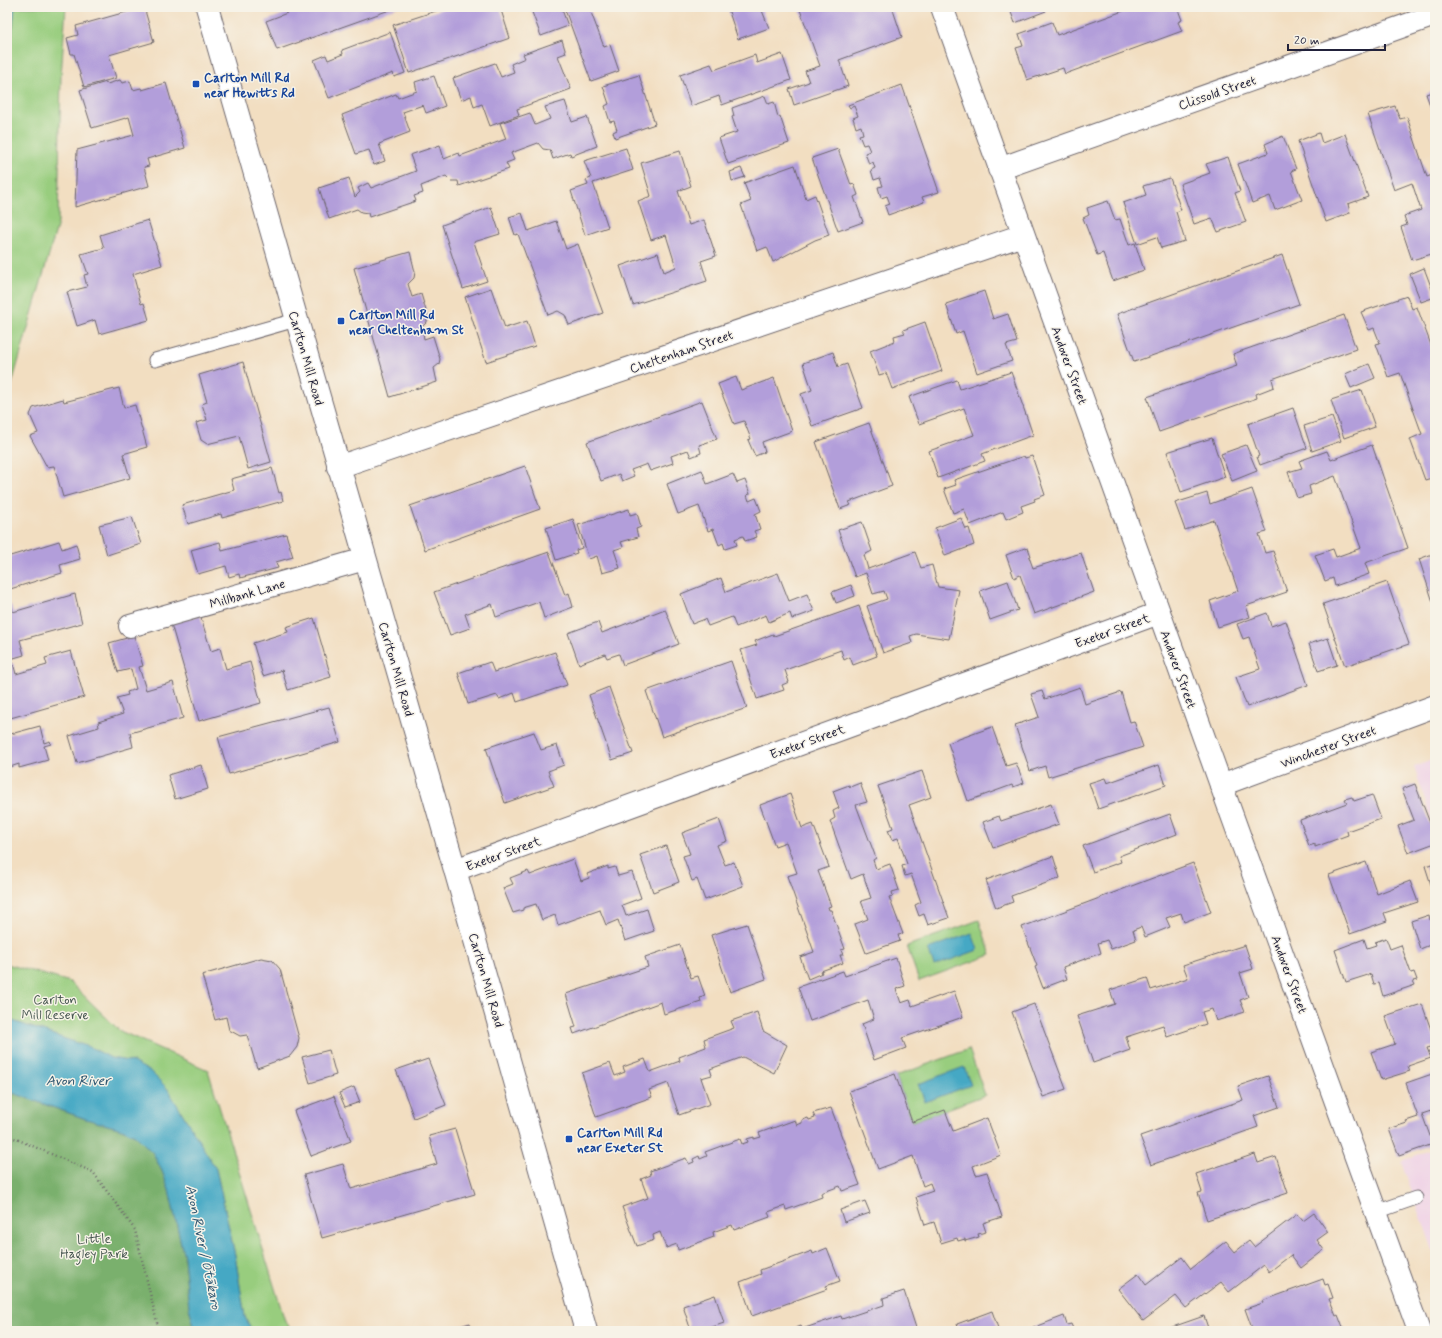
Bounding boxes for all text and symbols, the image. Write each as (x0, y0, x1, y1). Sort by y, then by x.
scale bar (1288, 26, 1385, 52)
text: 20 m (1294, 33, 1320, 49)
place label: Carlton Mill Rd near Hewitts Rd (204, 70, 295, 102)
street label: Clissold Street (1176, 72, 1259, 115)
marker: Carlton Mill Rd near Hewitts Rd (191, 79, 201, 89)
place label: Carlton Mill Rd near Cheltenham St (349, 307, 464, 339)
street label: Carlton Mill Road (284, 309, 327, 408)
marker: Carlton Mill Rd near Cheltenham St (336, 316, 346, 326)
street label: Andover Street (1047, 324, 1091, 407)
street label: Cheltenham Street (627, 327, 736, 378)
street label: Millbank Lane (208, 575, 287, 613)
street label: Exeter Street (1073, 610, 1153, 653)
street label: Carlton Mill Road (374, 620, 417, 719)
street label: Andover Street (1156, 628, 1200, 711)
street label: Exeter Street (768, 721, 848, 764)
street label: Winchester Street (1278, 722, 1379, 773)
street label: Exeter Street (464, 833, 544, 876)
street label: Carlton Mill Road (464, 931, 507, 1030)
street label: Andover Street (1267, 933, 1311, 1016)
park label: Carlton Mill Reserve (21, 992, 89, 1024)
water label: Avon River (46, 1072, 112, 1090)
place label: Carlton Mill Rd near Exeter St (577, 1125, 663, 1157)
marker: Carlton Mill Rd near Exeter St (564, 1134, 574, 1144)
water label: Avon River / Ōtākaro (181, 1183, 225, 1312)
park label: Little Hagley Park (60, 1231, 128, 1265)

